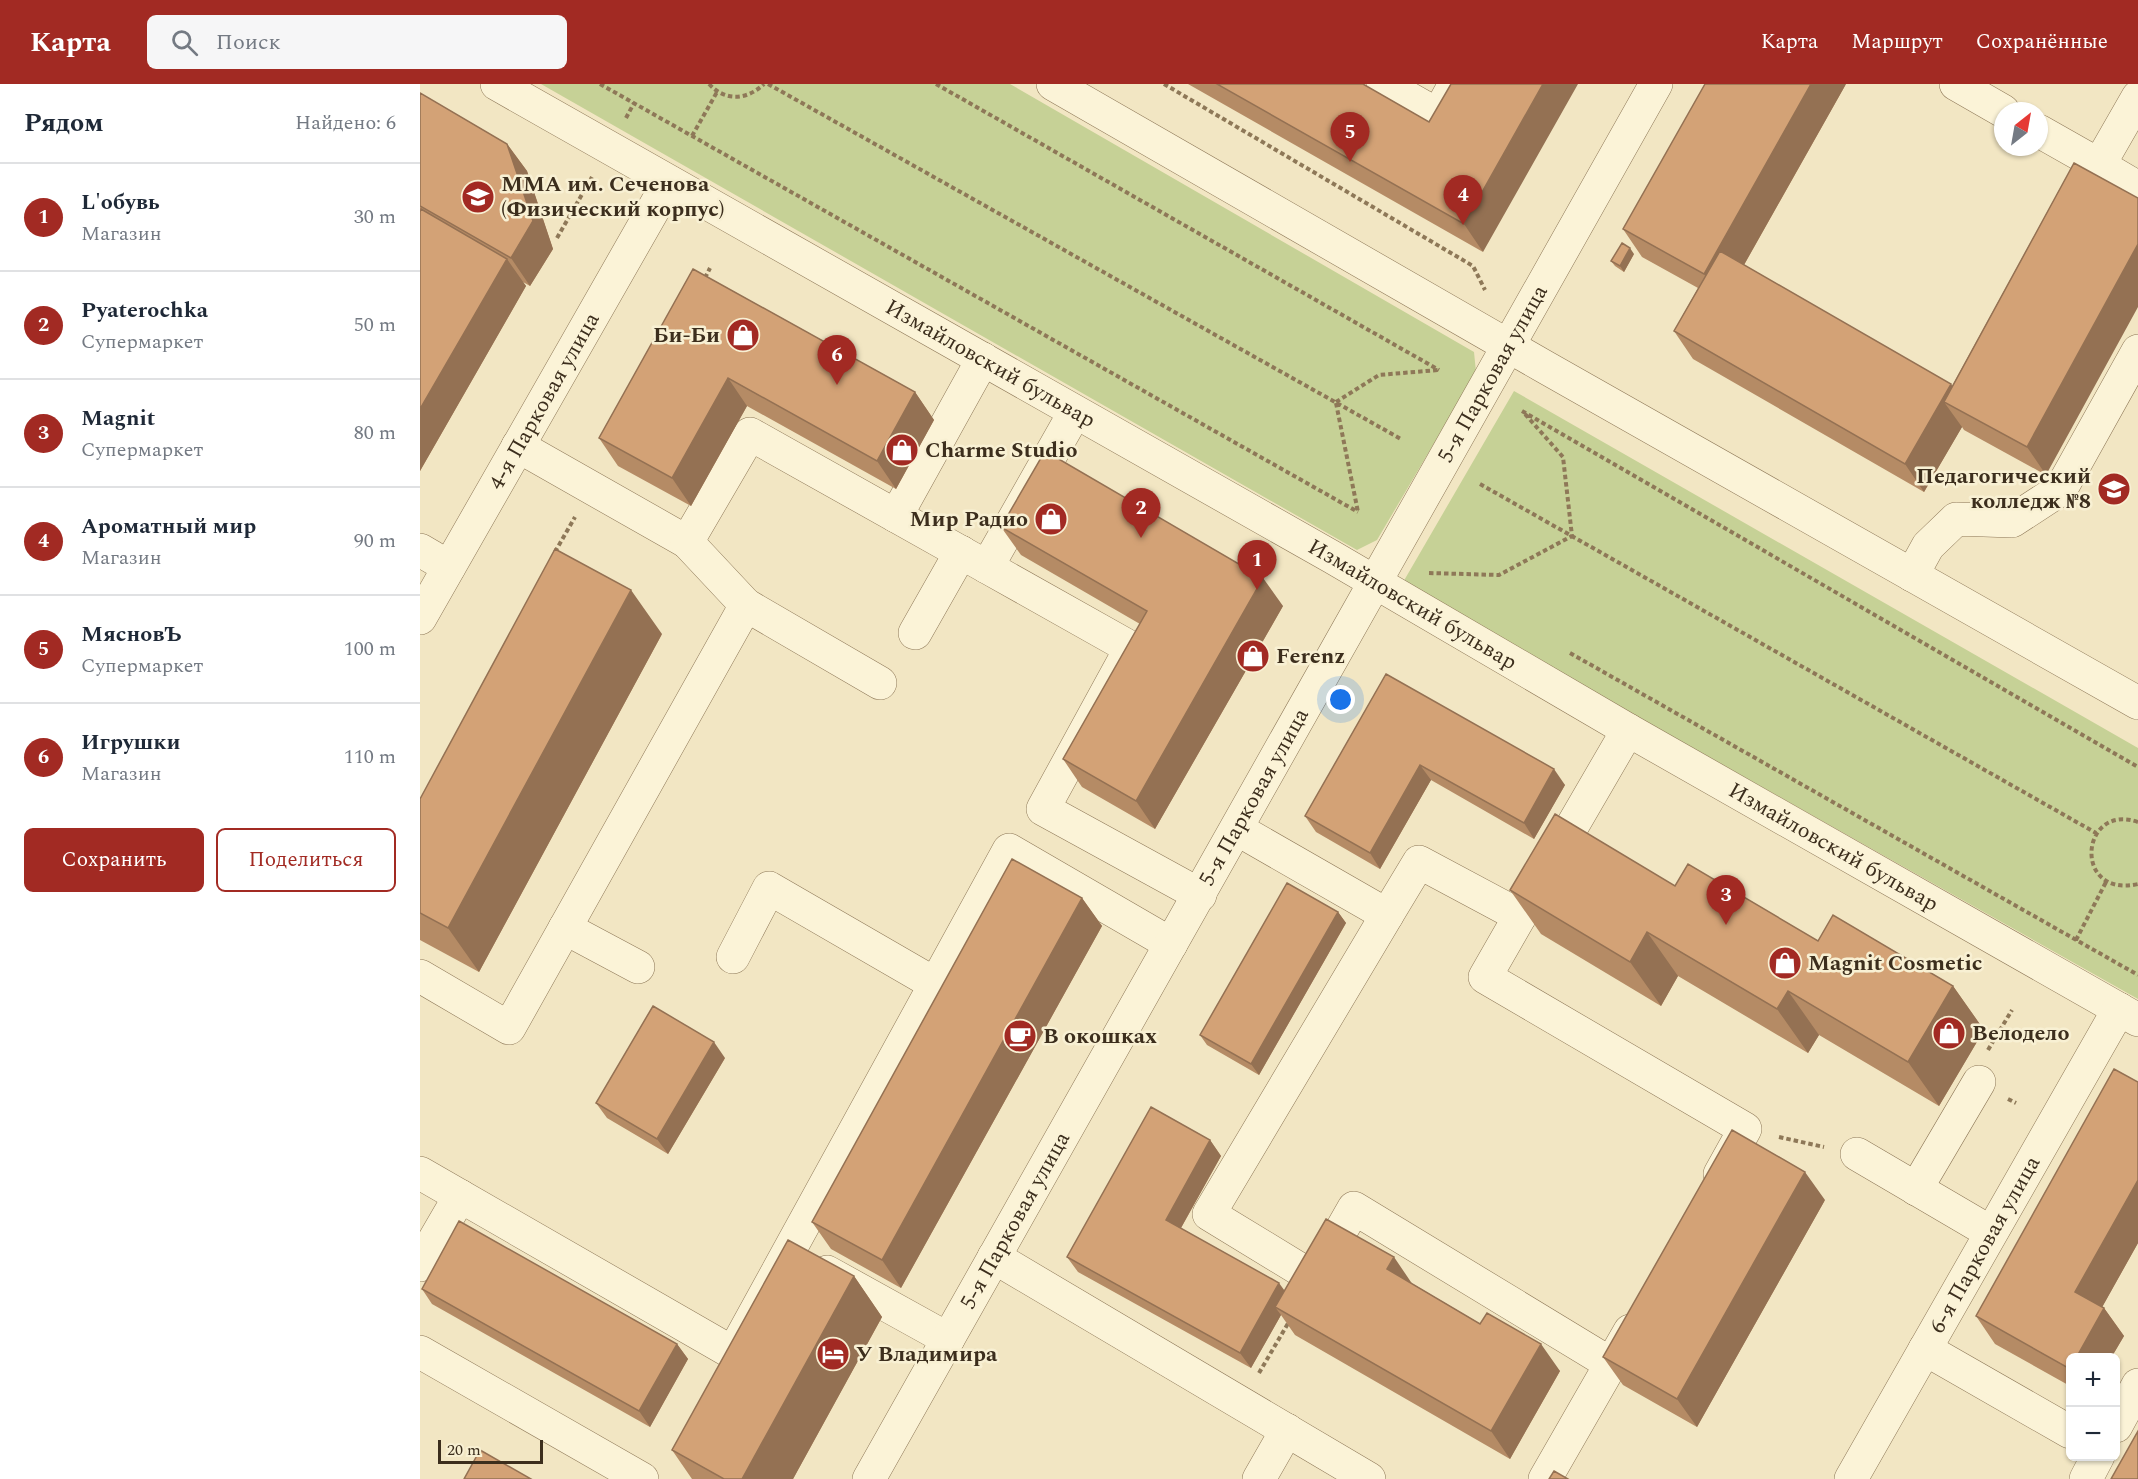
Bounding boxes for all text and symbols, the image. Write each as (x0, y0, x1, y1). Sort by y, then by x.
search box (147, 15, 567, 69)
text: Карта (30, 21, 111, 64)
icon: search (168, 26, 201, 59)
text: Поиск (216, 26, 281, 59)
text: Карта (1761, 26, 1818, 58)
text: Маршрут (1851, 26, 1943, 58)
text: Сохранённые (1976, 26, 2108, 58)
north arrow (1994, 102, 2048, 156)
text: Рядом (24, 103, 104, 143)
text: Найдено: 6 (295, 108, 396, 138)
pin: 5 (1330, 112, 1370, 162)
place label: ММА им. Сеченова (Физический корпус) (501, 168, 724, 226)
pin: 4 (1444, 176, 1482, 225)
school or university icon: ММА им. Сеченова (Физический корпус) (460, 179, 496, 215)
text: L'обувь (81, 186, 160, 219)
text: 1 (38, 202, 49, 232)
text: 30 m (354, 202, 396, 232)
text: Магазин (81, 219, 162, 249)
street label: 5-я Парковая улица (1429, 278, 1556, 469)
street label: Измайловский бульвар (879, 291, 1102, 436)
text: Pyaterochka (81, 294, 208, 327)
street label: 4-я Парковая улица (480, 306, 608, 496)
text: 2 (38, 310, 49, 340)
text: 50 m (354, 310, 396, 340)
shop icon: Би-Би (725, 317, 761, 353)
place label: Би-Би (653, 319, 720, 352)
text: Супермаркет (81, 327, 203, 357)
pin: 6 (818, 336, 856, 385)
text: Magnit (81, 402, 155, 435)
text: 3 (38, 418, 49, 448)
text: 80 m (354, 418, 396, 448)
shop icon: Charme Studio (884, 432, 920, 468)
place label: Charme Studio (925, 434, 1077, 467)
text: Супермаркет (81, 435, 203, 465)
place label: Педагогический колледж №8 (1916, 460, 2091, 518)
school or university icon: Педагогический колледж №8 (2096, 471, 2132, 507)
pin: 2 (1122, 488, 1160, 538)
shop icon: Мир Радио (1033, 501, 1069, 537)
place label: Мир Радио (910, 503, 1028, 536)
text: Ароматный мир (81, 510, 256, 543)
text: 4 (38, 526, 49, 556)
text: 90 m (354, 526, 396, 556)
street label: Измайловский бульвар (1302, 530, 1523, 678)
pin: 1 (1238, 540, 1276, 590)
text: Магазин (81, 543, 162, 573)
text: МясновЪ (81, 618, 182, 651)
text: 5 (38, 634, 49, 664)
text: 100 m (344, 634, 396, 664)
shop icon: Ferenz (1235, 638, 1271, 674)
place label: Ferenz (1276, 640, 1345, 673)
text: Супермаркет (81, 651, 203, 681)
your location (1326, 685, 1355, 714)
street label: 5-я Парковая улица (1190, 702, 1317, 892)
text: Игрушки (81, 726, 180, 759)
text: 6 (38, 742, 49, 772)
text: 110 m (344, 742, 396, 772)
text: Магазин (81, 759, 162, 789)
street label: Измайловский бульвар (1722, 774, 1945, 920)
button: Сохранить (24, 828, 204, 892)
button: Поделиться (216, 828, 396, 892)
pin: 3 (1706, 876, 1746, 925)
shop icon: Magnit Cosmetic (1767, 945, 1803, 981)
place label: Magnit Cosmetic (1808, 947, 1982, 980)
shop icon: Велодело (1931, 1015, 1967, 1051)
place label: Велодело (1972, 1017, 2070, 1050)
cafe icon: В окошках (1002, 1018, 1038, 1054)
place label: В окошках (1043, 1020, 1157, 1053)
street label: 5-я Парковая улица (951, 1125, 1079, 1315)
street label: 6-я Парковая улица (1921, 1149, 2049, 1339)
hotel icon: У Владимира (815, 1336, 851, 1372)
place label: У Владимира (856, 1338, 998, 1371)
map controls (2066, 1353, 2120, 1461)
button: + (2066, 1353, 2120, 1407)
button: − (2066, 1407, 2120, 1461)
scale bar (438, 1437, 543, 1464)
text: 20 m (447, 1438, 481, 1462)

